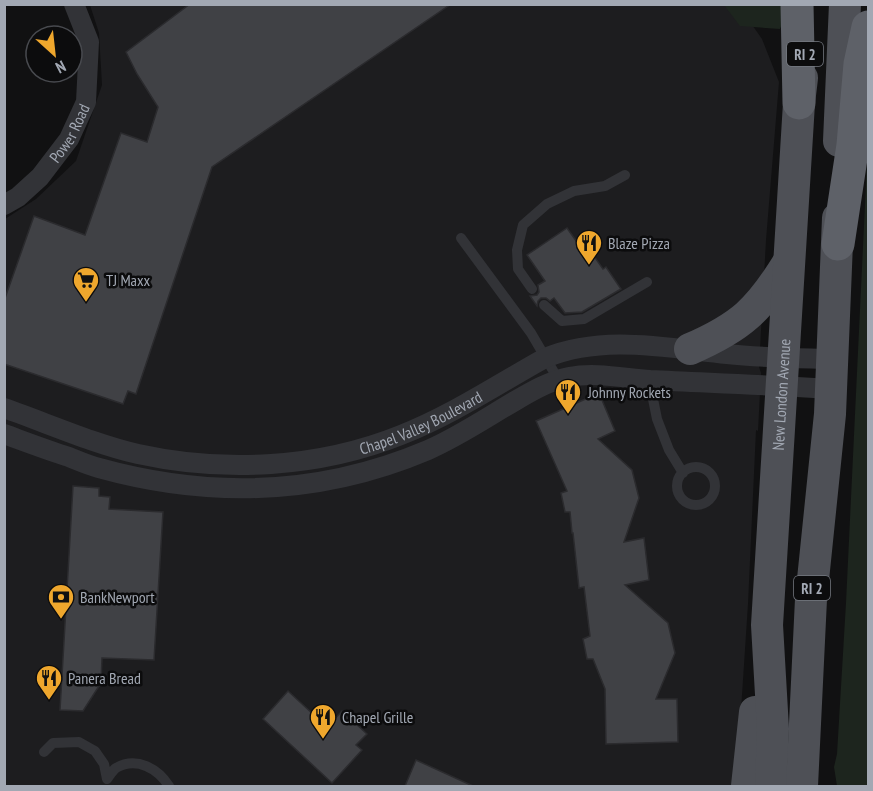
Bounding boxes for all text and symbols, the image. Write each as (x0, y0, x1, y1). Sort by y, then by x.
north arrow (24, 24, 84, 84)
road number: RI 2 (787, 42, 823, 66)
text: N (52, 56, 69, 78)
street label: Power Road (45, 101, 94, 166)
restaurant icon: Blaze Pizza (574, 228, 604, 266)
place label: Blaze Pizza (608, 233, 670, 253)
supermarket icon: TJ Maxx (71, 265, 101, 303)
place label: TJ Maxx (106, 270, 150, 290)
street label: New London Avenue (768, 338, 795, 451)
restaurant icon: Johnny Rockets (553, 377, 583, 415)
place label: Johnny Rockets (587, 382, 671, 402)
street label: Chapel Valley Boulevard (357, 387, 486, 459)
road number: RI 2 (794, 576, 830, 600)
bank icon: BankNewport (46, 582, 76, 620)
place label: BankNewport (80, 587, 155, 607)
restaurant icon: Panera Bread (34, 663, 64, 701)
place label: Panera Bread (68, 668, 141, 688)
restaurant icon: Chapel Grille (308, 702, 338, 740)
place label: Chapel Grille (342, 707, 413, 727)

